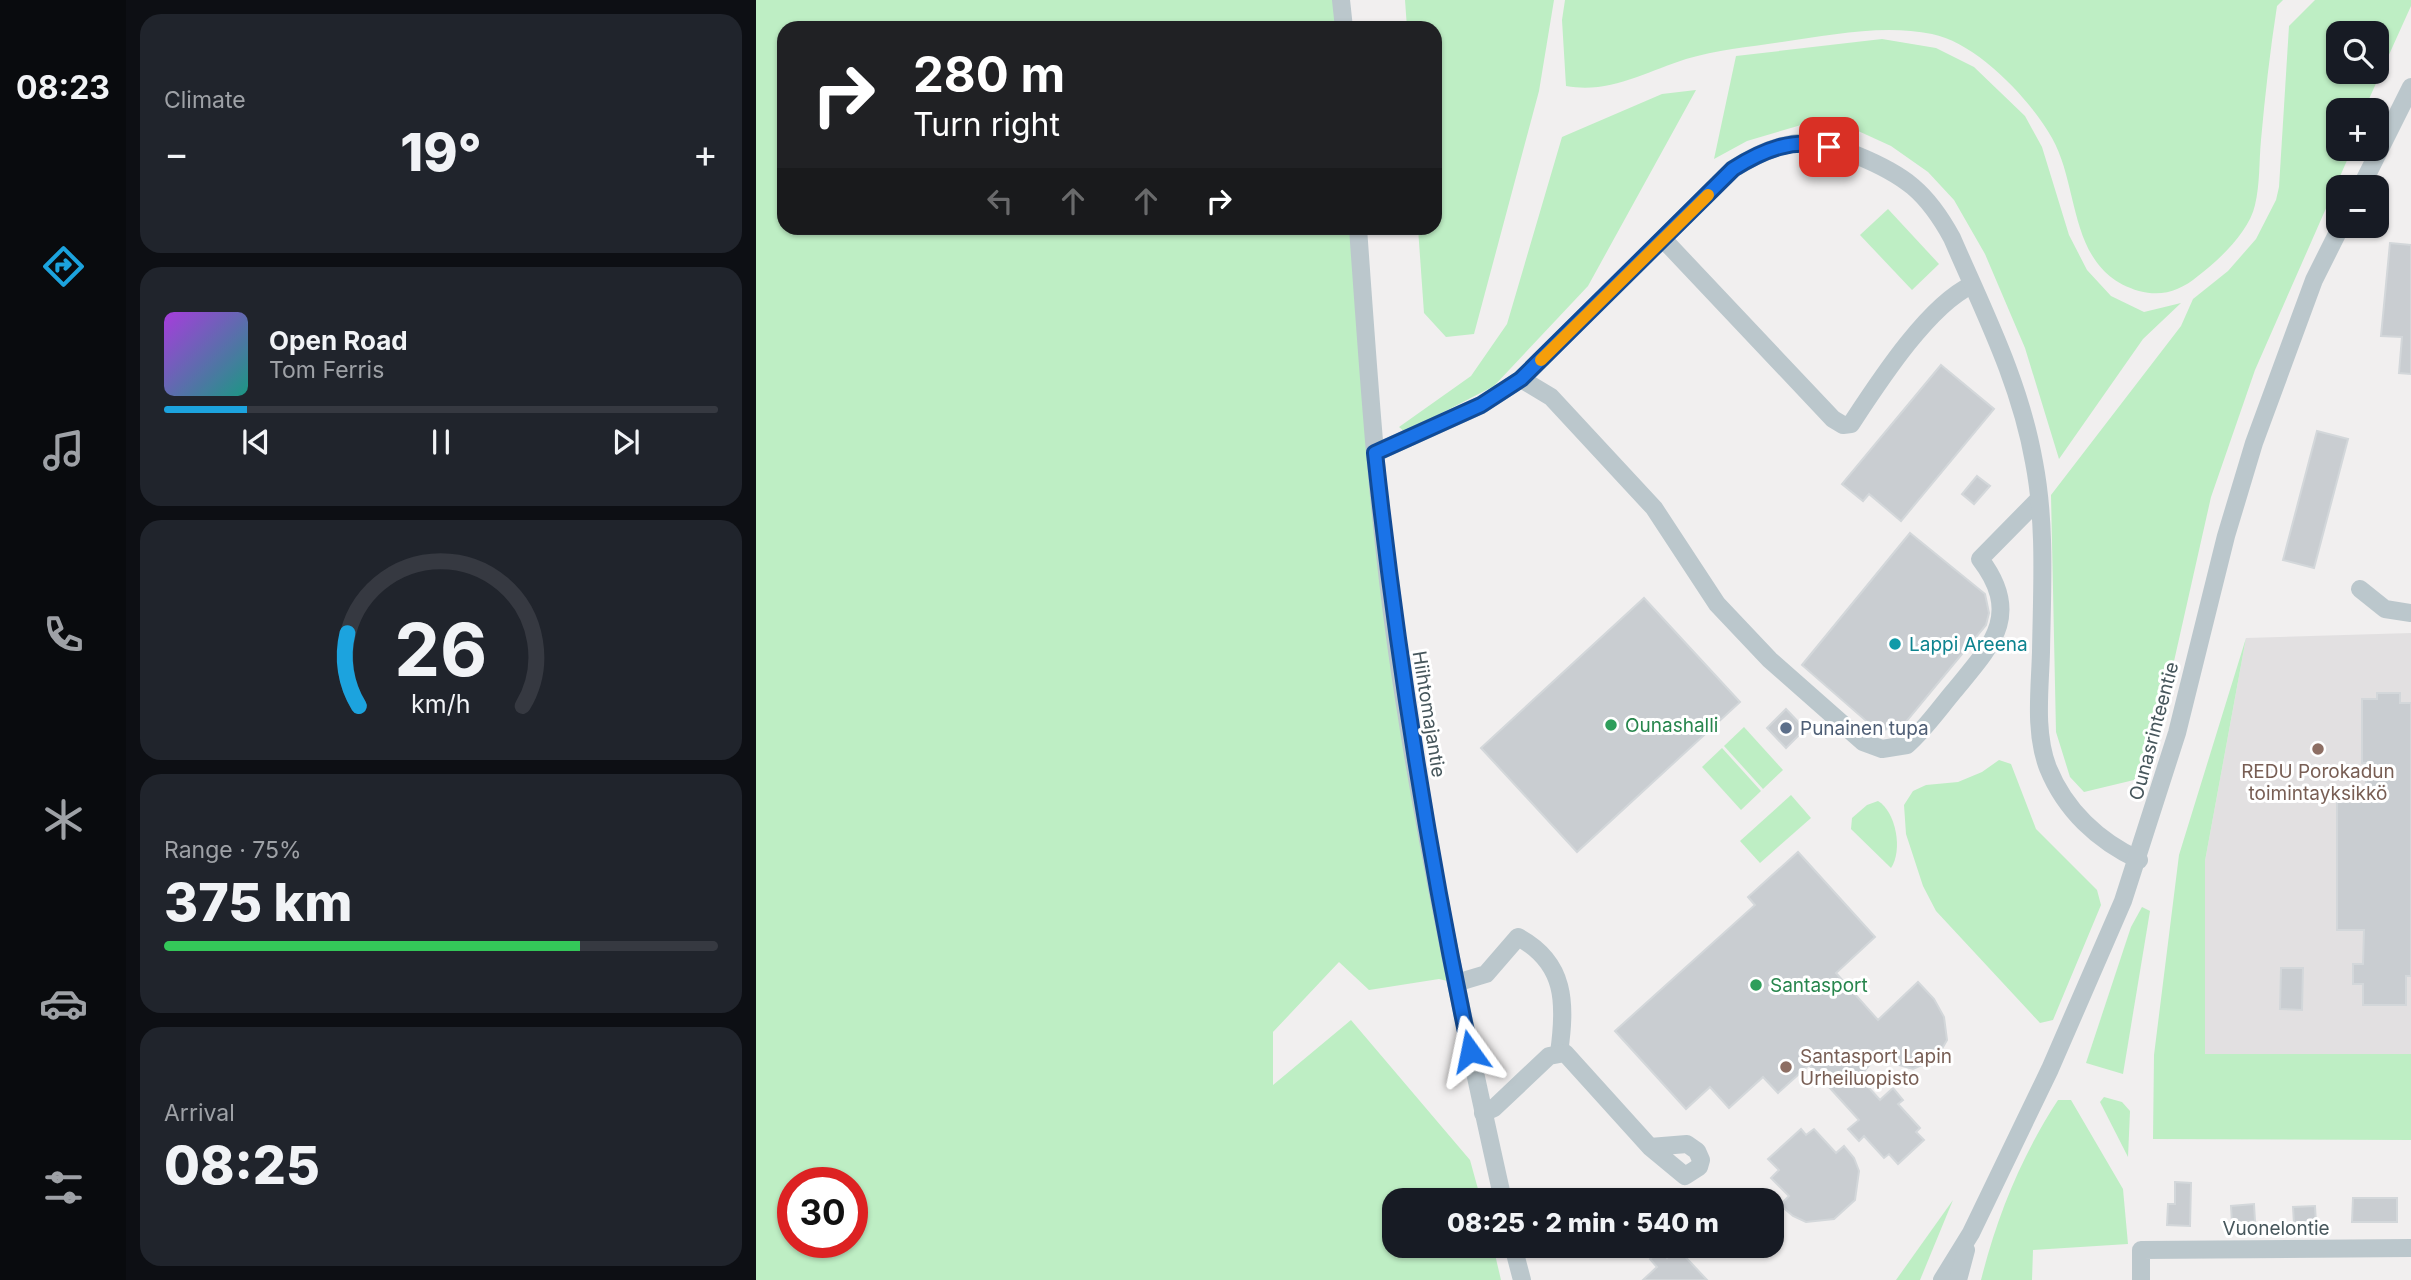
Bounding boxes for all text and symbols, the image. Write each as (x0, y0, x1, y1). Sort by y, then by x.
map controls (2326, 21, 2389, 238)
button: search (2326, 21, 2389, 84)
text: 280 m (913, 45, 1065, 104)
icon: right (798, 49, 889, 140)
text: 08:23 (16, 68, 110, 107)
text: Climate (164, 86, 246, 114)
button: + (2326, 98, 2389, 161)
text: Turn right (913, 105, 1060, 144)
pin (1799, 117, 1859, 177)
text: 19° (400, 121, 482, 184)
icon: arrive (1810, 128, 1848, 166)
text: − (164, 130, 189, 176)
text: + (693, 130, 718, 176)
button: − (2326, 175, 2389, 238)
icon: left (981, 182, 1019, 220)
icon: ahead (1054, 182, 1092, 220)
icon: ahead (1127, 182, 1165, 220)
icon: right (1200, 182, 1238, 220)
icon: directions (39, 242, 88, 291)
text: Open Road (269, 325, 408, 356)
text: Tom Ferris (269, 356, 384, 384)
icon: previous (237, 423, 275, 461)
icon: pause (422, 423, 460, 461)
icon: next (607, 423, 645, 461)
icon: music (39, 426, 88, 475)
text: 26 (394, 605, 488, 694)
icon: phone (39, 610, 88, 659)
place label: Lappi Areena (1909, 633, 2028, 656)
marker: Lappi Areena (1887, 636, 1903, 652)
street label: Hiihtomajantie (1408, 649, 1450, 779)
street label: Ounasrinteentie (2124, 659, 2184, 803)
text: km/h (411, 689, 471, 719)
place label: Ounashalli (1625, 714, 1718, 737)
marker: Ounashalli (1603, 717, 1619, 733)
place label: Punainen tupa (1800, 717, 1929, 740)
marker: Punainen tupa (1778, 720, 1794, 736)
marker: REDU Porokadun toimintayksikkö (2310, 741, 2326, 757)
place label: REDU Porokadun toimintayksikkö (2241, 760, 2395, 805)
icon: climate (39, 795, 88, 844)
text: Range · 75% (164, 836, 302, 864)
text: 375 km (164, 871, 353, 934)
place label: Santasport (1770, 974, 1868, 997)
marker: Santasport (1748, 977, 1764, 993)
icon: car (39, 979, 88, 1028)
position arrow (1433, 1014, 1507, 1088)
place label: Santasport Lapin Urheiluopisto (1800, 1045, 1952, 1090)
marker: Santasport Lapin Urheiluopisto (1778, 1059, 1794, 1075)
text: Arrival (164, 1099, 235, 1127)
text: 08:25 (164, 1134, 320, 1197)
icon: filters (39, 1163, 88, 1212)
speed limit sign: 30 (777, 1167, 868, 1258)
text: 08:25 · 2 min · 540 m (1447, 1207, 1719, 1238)
street label: Vuonelontie (2222, 1217, 2330, 1240)

